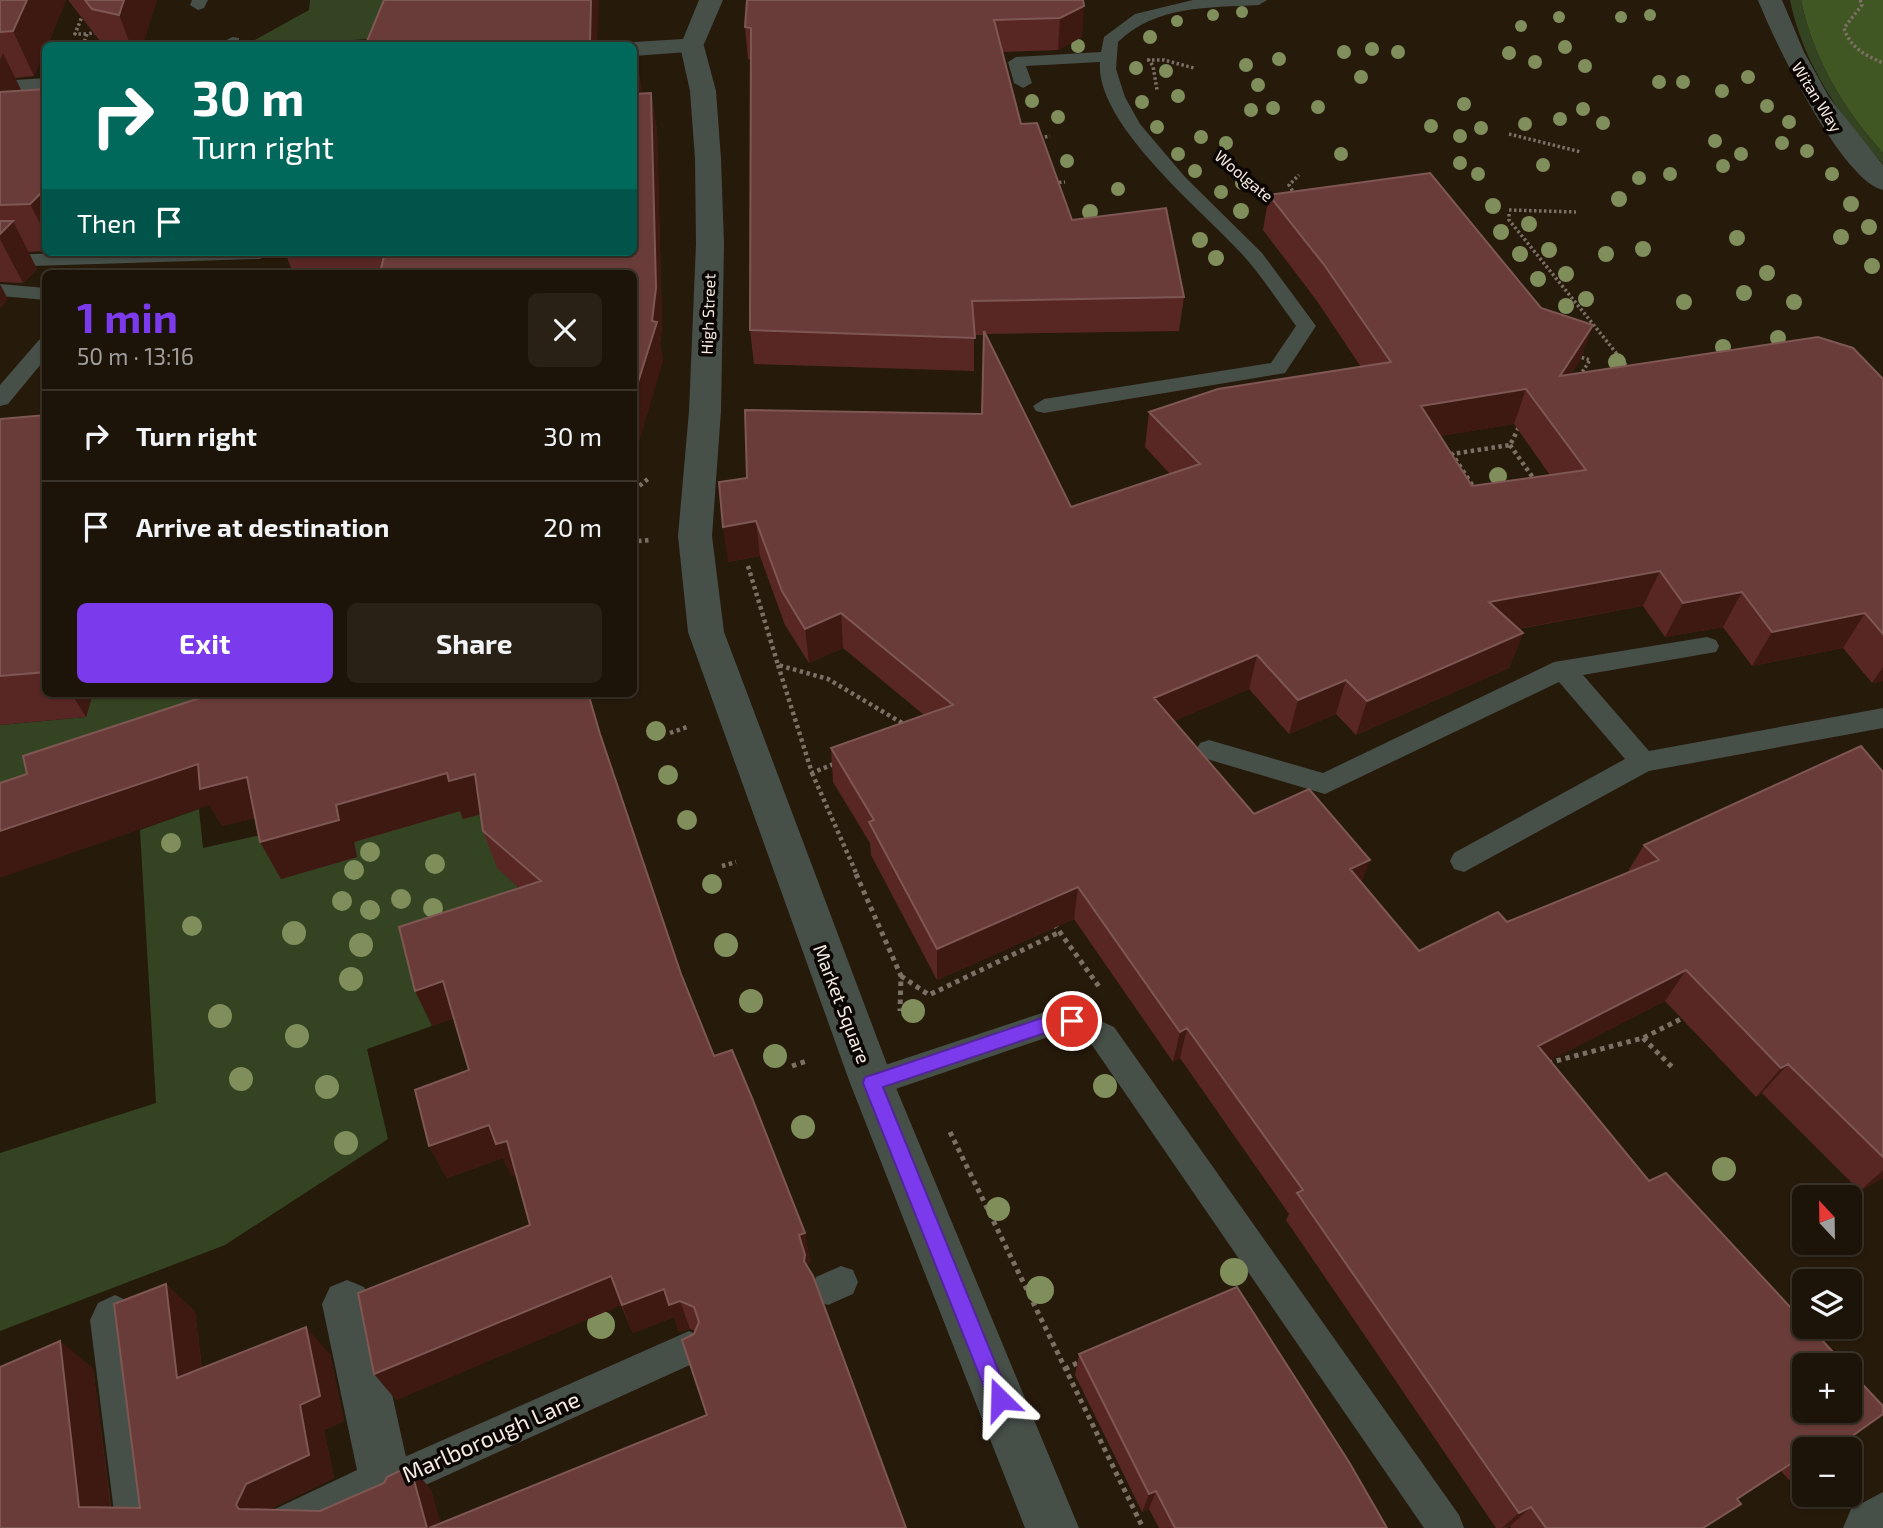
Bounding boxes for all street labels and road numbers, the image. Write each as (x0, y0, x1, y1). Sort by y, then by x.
street label: Witan Way (1788, 58, 1847, 136)
street label: Woolgate (1211, 146, 1277, 205)
street label: High Street (697, 273, 718, 355)
street label: Market Square (809, 941, 876, 1067)
street label: Marlborough Lane (397, 1384, 584, 1488)

